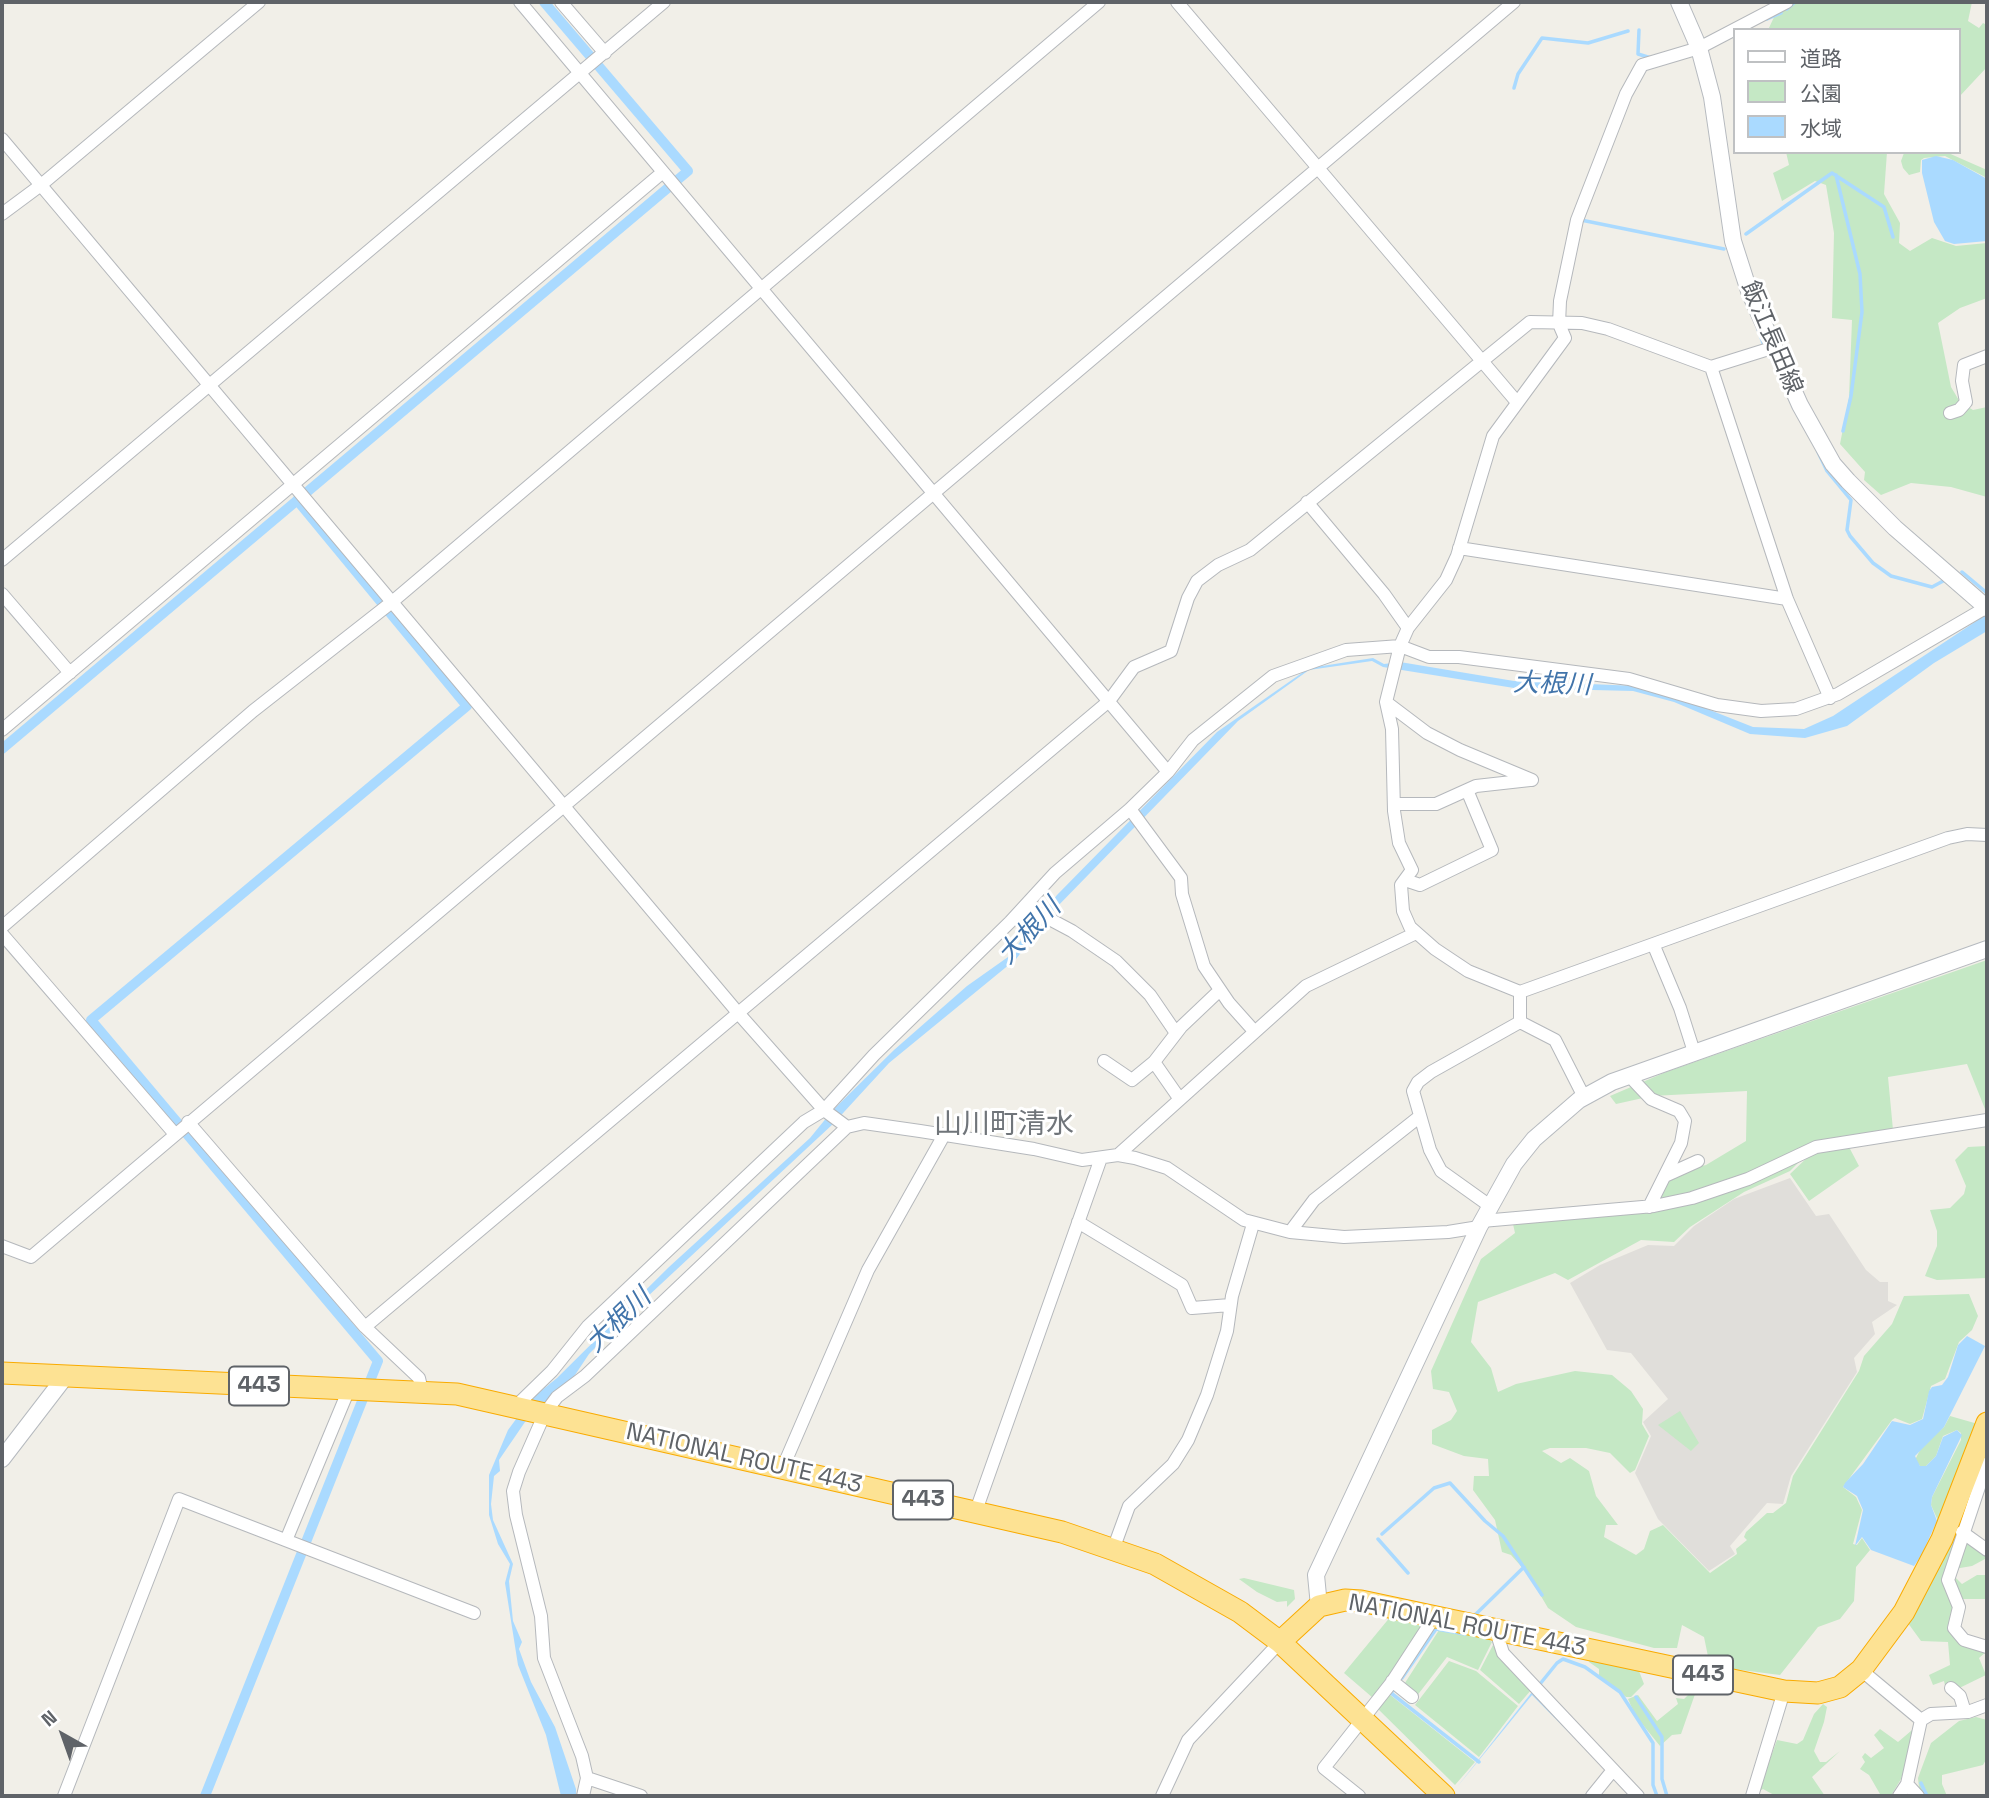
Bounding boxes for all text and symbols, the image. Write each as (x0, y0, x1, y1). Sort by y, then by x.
legend (1734, 28, 1961, 154)
text: 道路 (1800, 45, 1842, 72)
text: 公園 (1800, 80, 1842, 107)
text: 水域 (1800, 115, 1842, 142)
street label: 飯江長田線 (1734, 277, 1808, 399)
water label: 大根川 (1512, 668, 1592, 702)
water label: 大根川 (992, 893, 1068, 971)
district label: 山川町清水 (934, 1108, 1074, 1142)
water label: 大根川 (580, 1283, 658, 1359)
road number: 443 (229, 1366, 289, 1406)
street label: NATIONAL ROUTE 443 (623, 1418, 865, 1500)
road number: 443 (893, 1480, 953, 1520)
street label: NATIONAL ROUTE 443 (1346, 1589, 1588, 1663)
road number: 443 (1673, 1656, 1733, 1694)
north arrow (28, 1700, 98, 1770)
text: N (36, 1705, 62, 1732)

